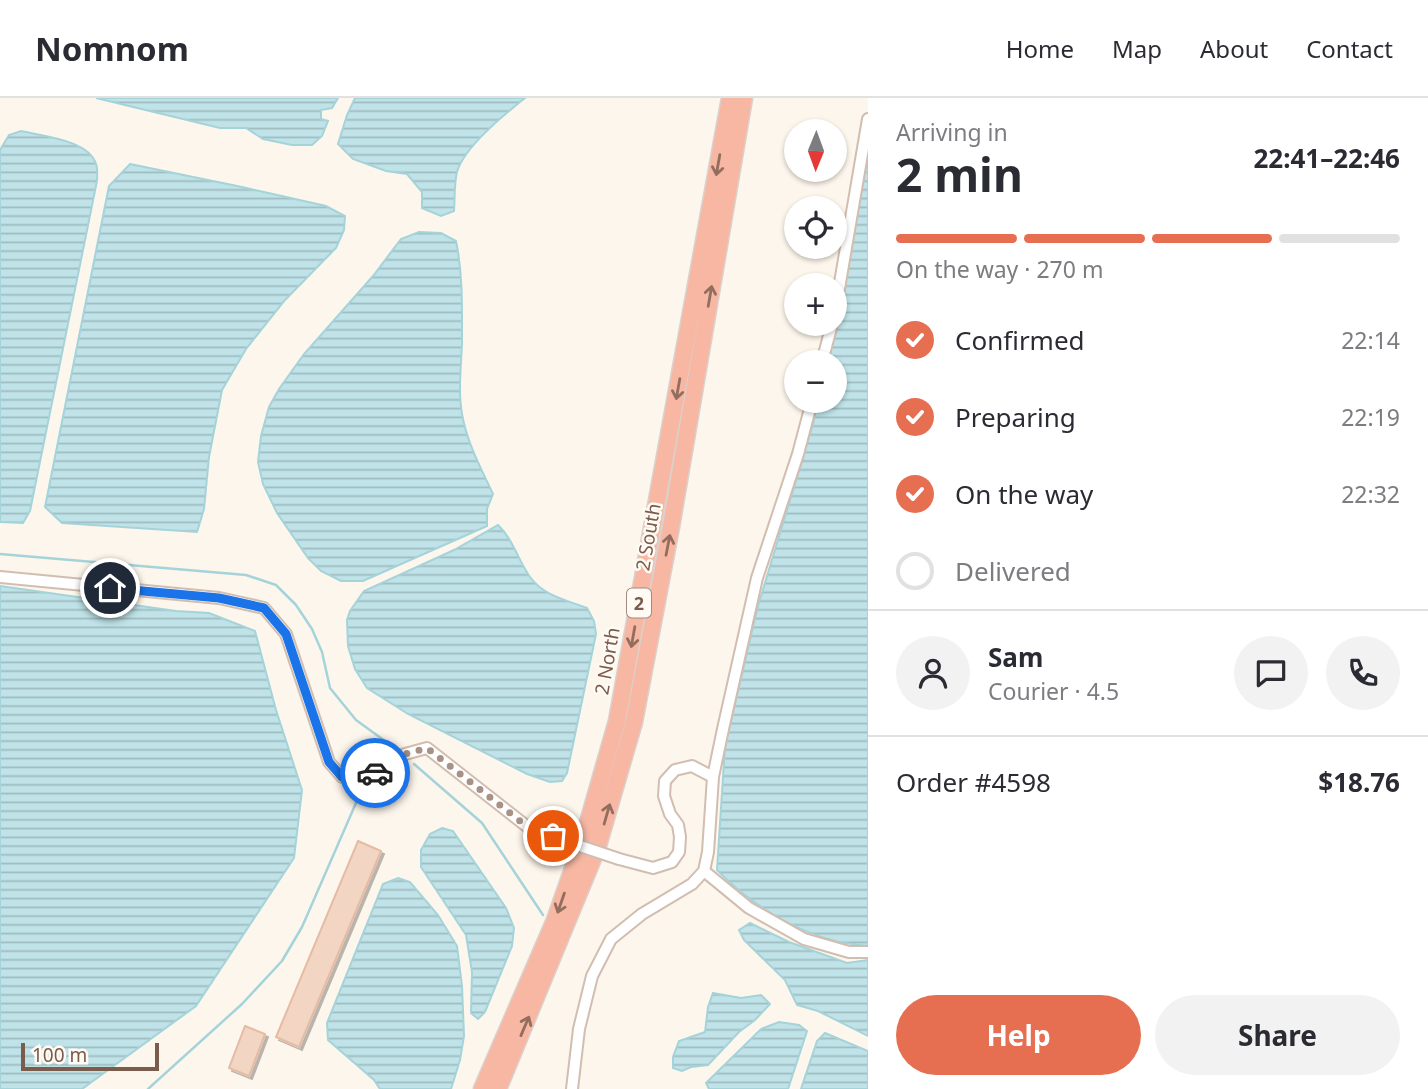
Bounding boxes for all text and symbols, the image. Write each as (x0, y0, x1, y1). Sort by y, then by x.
text: Nomnom (35, 26, 189, 71)
text: Home (1006, 32, 1074, 65)
text: Map (1112, 32, 1162, 65)
text: About (1200, 32, 1268, 65)
text: Contact (1306, 32, 1393, 65)
text: Arriving in (896, 116, 1008, 148)
north arrow (784, 119, 847, 182)
map controls (784, 119, 847, 413)
text: 22:41–22:46 (1253, 140, 1400, 176)
text: 2 min (896, 143, 1023, 205)
one-way arrow (711, 153, 724, 176)
button: locate (784, 196, 847, 259)
text: On the way · 270 m (896, 253, 1103, 285)
button: + (784, 273, 847, 336)
one-way arrow (704, 285, 717, 308)
icon: check (896, 321, 934, 359)
text: Confirmed (955, 322, 1085, 358)
text: 22:14 (1341, 324, 1400, 356)
button: − (784, 350, 847, 413)
one-way arrow (671, 377, 684, 400)
icon: check (896, 398, 934, 436)
text: Preparing (955, 399, 1076, 435)
text: 22:19 (1341, 401, 1400, 433)
icon: check (896, 475, 934, 513)
text: On the way (955, 476, 1093, 512)
text: 22:32 (1341, 478, 1400, 510)
street label: 2 South (629, 501, 667, 573)
one-way arrow (662, 534, 675, 557)
text: Delivered (955, 553, 1071, 589)
pin (80, 558, 140, 618)
icon: home (91, 569, 129, 607)
road number: 2 (627, 588, 651, 618)
street label: 2 North (588, 625, 626, 697)
one-way arrow (626, 625, 639, 648)
button: person (896, 636, 970, 710)
button: chat (1234, 636, 1308, 710)
button: phone (1326, 636, 1400, 710)
text: Sam (988, 639, 1043, 675)
text: Courier · 4.5 (988, 675, 1119, 707)
courier (340, 738, 410, 808)
icon: car (356, 754, 394, 792)
text: Order #4598 (896, 764, 1051, 800)
text: $18.76 (1318, 764, 1400, 800)
one-way arrow (602, 803, 615, 825)
pin (523, 806, 583, 866)
icon: bag (534, 817, 572, 855)
one-way arrow (553, 892, 566, 914)
button: Help (896, 995, 1141, 1075)
button: Share (1155, 995, 1400, 1075)
one-way arrow (519, 1016, 532, 1037)
scale bar (21, 1040, 159, 1072)
text: 100 m (32, 1042, 87, 1068)

